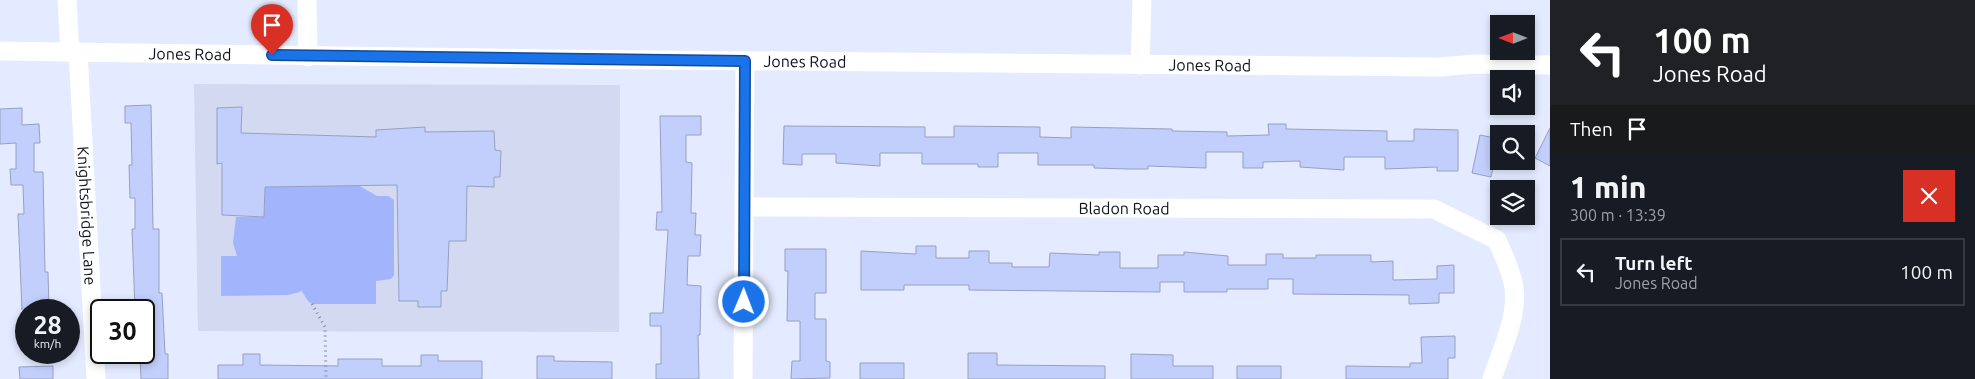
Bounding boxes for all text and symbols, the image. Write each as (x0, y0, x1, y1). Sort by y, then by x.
pin (251, 4, 293, 55)
icon: arrive (258, 11, 286, 39)
north arrow (1490, 15, 1535, 60)
map controls (1490, 15, 1535, 225)
icon: left (1570, 20, 1635, 85)
text: 100 m (1653, 20, 1751, 60)
street label: Jones Road (148, 44, 231, 63)
street label: Jones Road (763, 52, 846, 71)
street label: Jones Road (1168, 56, 1251, 74)
text: Jones Road (1653, 61, 1767, 86)
button: sound (1490, 70, 1535, 115)
icon: arrive (1623, 115, 1651, 143)
text: Then (1570, 118, 1613, 140)
button: search (1490, 125, 1535, 170)
street label: Knightsbridge Lane (74, 146, 100, 286)
text: 1 min (1570, 170, 1646, 204)
button: close (1903, 170, 1955, 222)
button: layers (1490, 180, 1535, 225)
street label: Bladon Road (1078, 199, 1170, 217)
text: 300 m · 13:39 (1570, 206, 1666, 224)
text: Turn left (1615, 252, 1693, 274)
icon: left (1572, 258, 1600, 286)
text: 100 m (1900, 261, 1953, 283)
text: Jones Road (1615, 274, 1698, 292)
position arrow (717, 275, 769, 327)
speed limit sign: 30 (90, 299, 155, 364)
text: 28 (33, 311, 62, 339)
text: km/h (34, 337, 61, 350)

